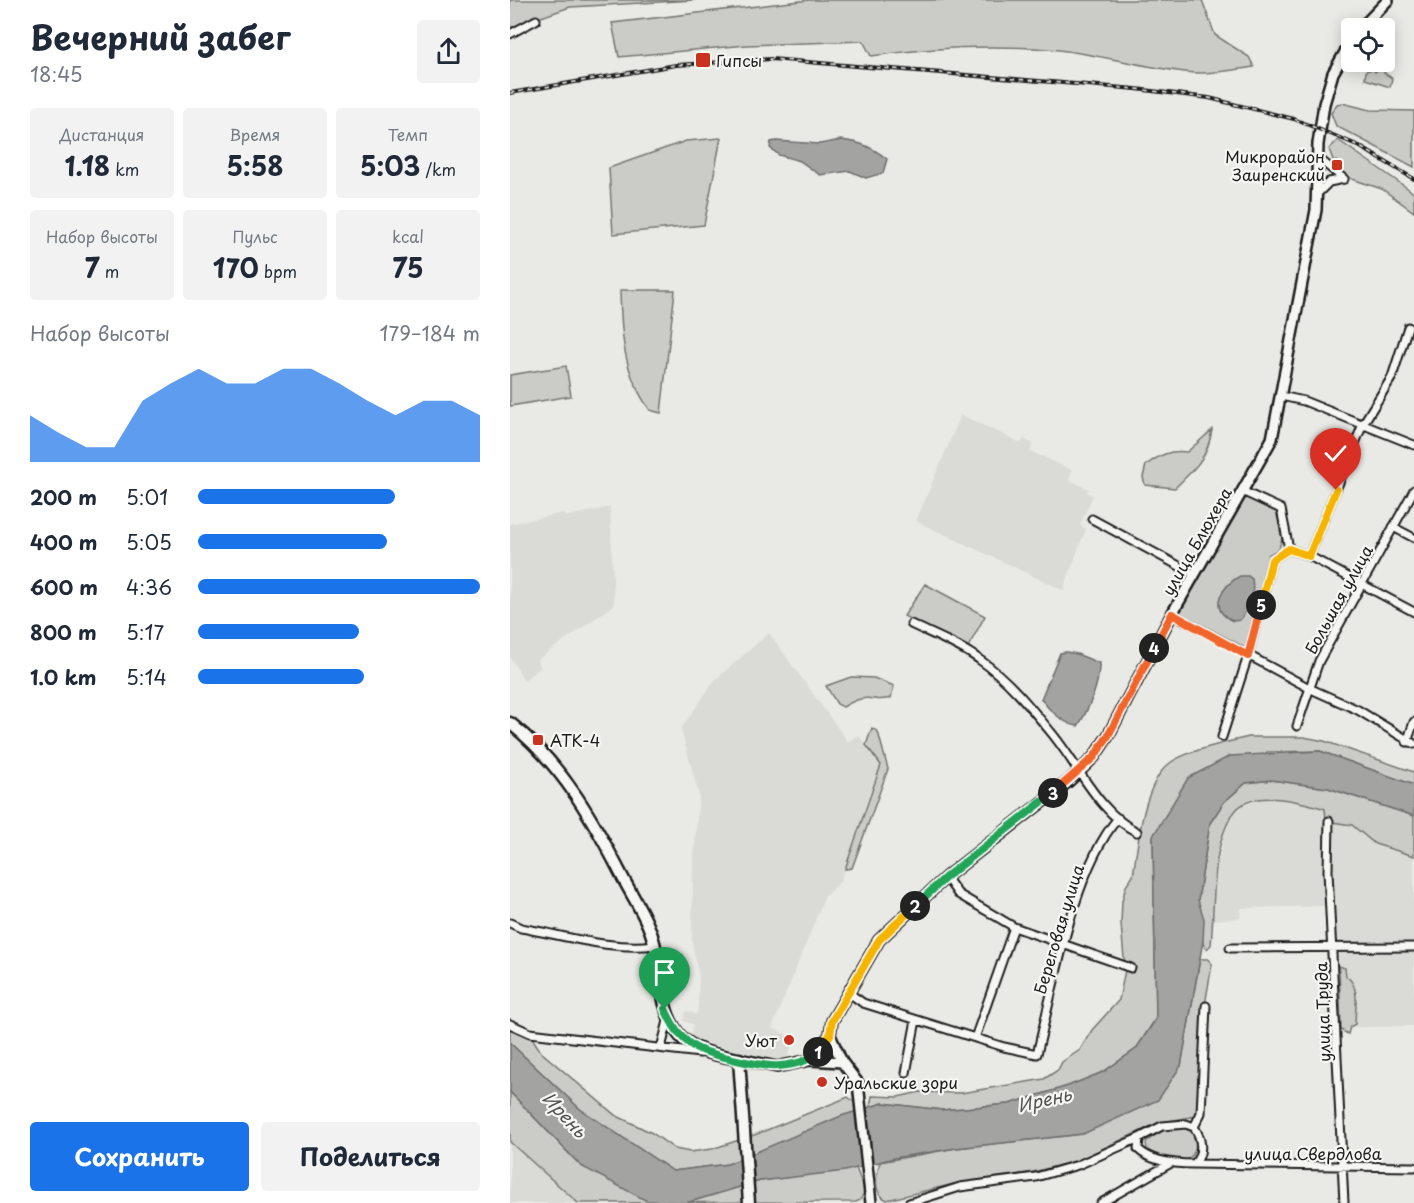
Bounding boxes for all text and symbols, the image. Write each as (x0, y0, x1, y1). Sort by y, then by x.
text: Вечерний забег (30, 11, 290, 61)
map controls (1341, 18, 1395, 72)
button: locate (1341, 18, 1395, 72)
button: share (417, 20, 480, 83)
place label: Гипсы (716, 48, 762, 72)
marker: Гипсы (694, 51, 712, 69)
text: 18:45 (30, 59, 83, 89)
text: Дистанция (60, 122, 144, 146)
text: Время (229, 122, 281, 146)
text: Темп (388, 122, 428, 146)
place label: Микрорайон Заиренский (1225, 144, 1325, 186)
text: 1.18 (65, 146, 110, 185)
text: 5:58 (226, 146, 284, 185)
text: 5:03 (360, 146, 420, 185)
text: km (110, 157, 139, 181)
text: /km (420, 157, 456, 181)
marker: Микрорайон Заиренский (1330, 158, 1344, 172)
text: Набор высоты (46, 224, 158, 248)
text: Пульс (232, 224, 278, 248)
text: kcal (392, 224, 424, 248)
text: 7 (85, 248, 100, 287)
text: 170 (213, 248, 259, 287)
text: 75 (392, 248, 424, 287)
text: m (100, 259, 119, 283)
text: bpm (259, 259, 297, 283)
text: Набор высоты (30, 318, 170, 348)
text: 179–184 m (380, 318, 480, 348)
pin (1310, 428, 1361, 490)
icon: check (1319, 437, 1352, 470)
text: 200 m (30, 482, 97, 512)
text: 5:01 (126, 482, 168, 512)
street label: улица Блюхера (1155, 482, 1237, 600)
text: 400 m (30, 527, 98, 557)
text: 5:05 (126, 527, 172, 557)
street label: Большая улица (1298, 540, 1378, 658)
text: 600 m (30, 572, 98, 602)
text: 4:36 (126, 572, 172, 602)
pin: 5 (1246, 590, 1276, 620)
text: 5 (1256, 593, 1266, 617)
text: 800 m (30, 617, 97, 647)
text: 5:17 (126, 617, 164, 647)
pin: 4 (1139, 633, 1169, 663)
text: 4 (1149, 636, 1159, 660)
text: 1.0 km (30, 662, 97, 692)
text: 5:14 (126, 662, 167, 692)
place label: АТК-4 (550, 728, 600, 752)
marker: АТК-4 (531, 733, 545, 747)
pin: 3 (1038, 778, 1068, 808)
text: 3 (1048, 781, 1058, 805)
street label: Береговая улица (1027, 861, 1089, 997)
pin: 2 (900, 891, 930, 921)
text: 2 (909, 894, 921, 918)
pin (639, 947, 690, 1009)
icon: arrive (648, 956, 681, 989)
street label: улица Труда (1308, 962, 1336, 1062)
place label: Уют (745, 1028, 777, 1052)
marker: Уют (782, 1033, 796, 1047)
pin: 1 (803, 1037, 833, 1067)
text: 1 (814, 1040, 822, 1064)
place label: Уральские зори (834, 1070, 958, 1094)
marker: Уральские зори (815, 1075, 829, 1089)
water label: Ирень (1014, 1080, 1074, 1118)
water label: Ирень (536, 1085, 594, 1144)
button: Сохранить (30, 1122, 249, 1191)
button: Поделиться (261, 1122, 480, 1191)
street label: улица Свердлова (1244, 1141, 1382, 1165)

